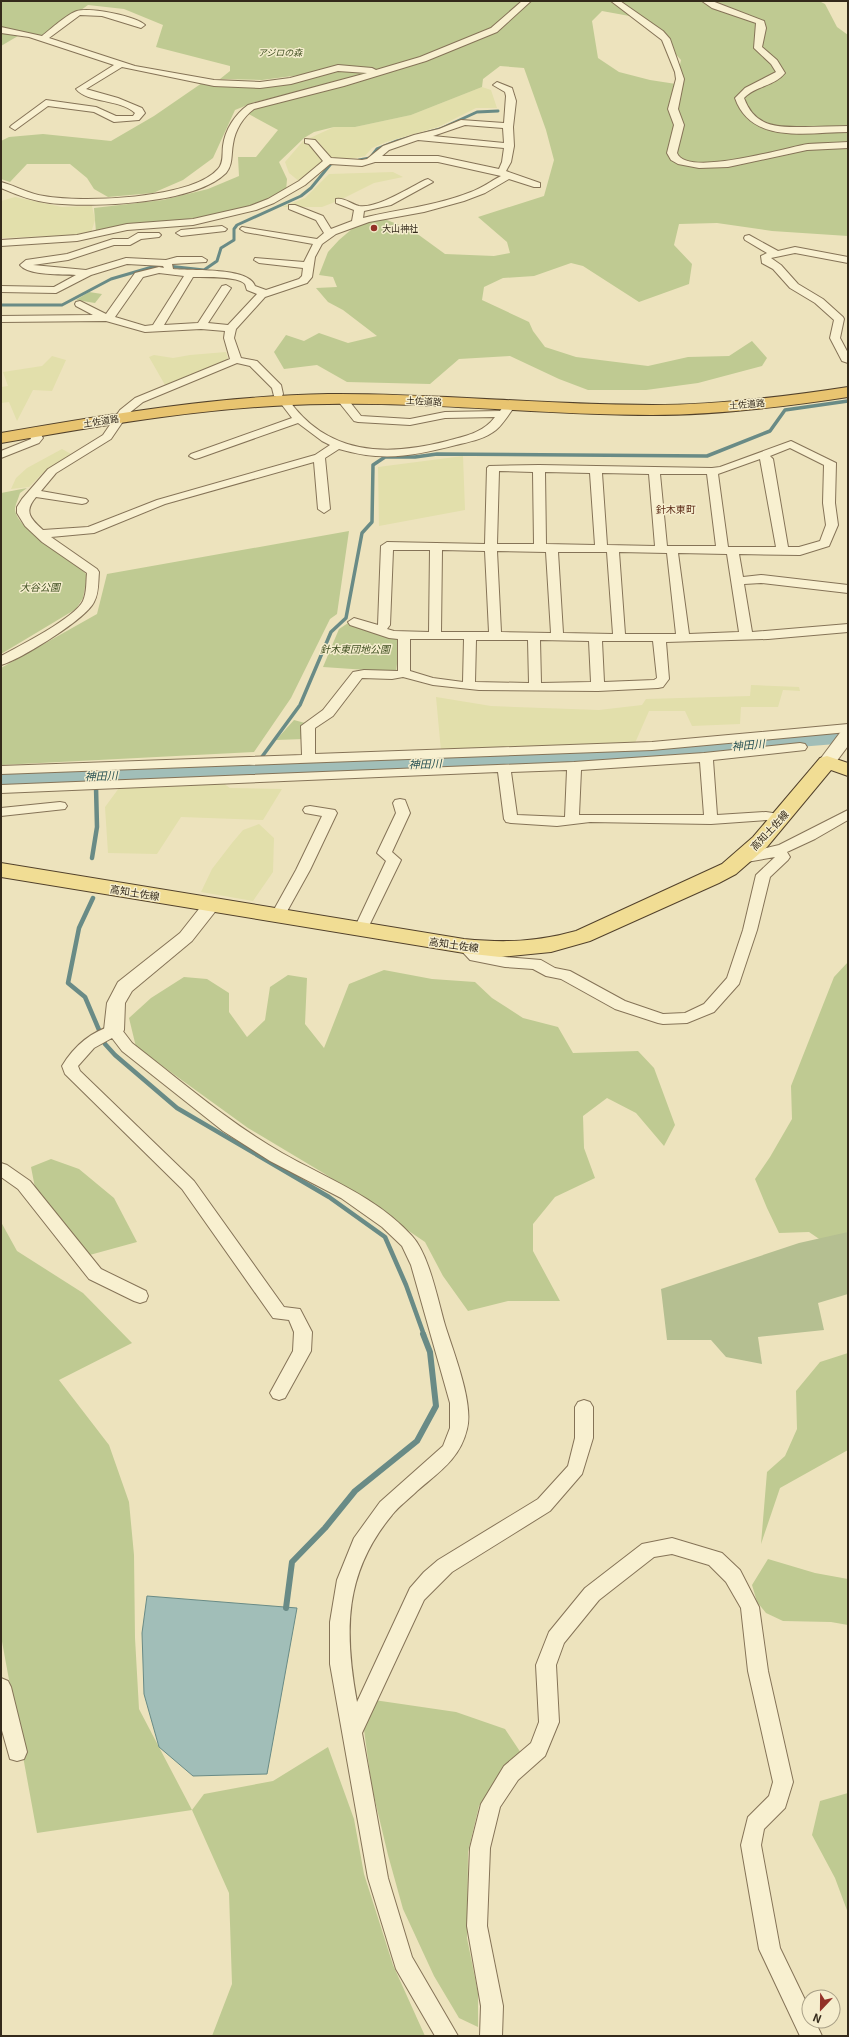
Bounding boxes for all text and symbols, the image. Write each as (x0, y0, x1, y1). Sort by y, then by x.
park label: アジロの森 (258, 46, 303, 59)
place label: 大山神社 (382, 222, 418, 235)
marker: 大山神社 (369, 223, 379, 233)
street label: 土佐道路 (406, 394, 442, 408)
street label: 土佐道路 (728, 396, 766, 412)
street label: 土佐道路 (82, 412, 120, 430)
district label: 針木東町 (656, 501, 696, 516)
park label: 大谷公園 (20, 579, 62, 594)
park label: 針木東団地公園 (320, 641, 392, 656)
water label: 神田川 (731, 735, 766, 753)
water label: 神田川 (408, 754, 443, 772)
water label: 神田川 (84, 766, 119, 784)
street label: 高知土佐線 (746, 807, 792, 853)
street label: 高知土佐線 (109, 881, 161, 903)
street label: 高知土佐線 (428, 933, 480, 955)
north arrow (801, 1989, 841, 2029)
text: N (810, 2010, 824, 2028)

